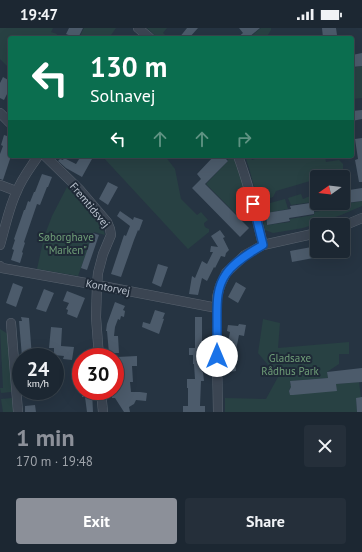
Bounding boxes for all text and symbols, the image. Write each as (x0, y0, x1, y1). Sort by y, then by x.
text: 19:47 (20, 5, 58, 24)
text: 130 m (90, 48, 167, 85)
icon: left (24, 52, 76, 104)
text: Solnavej (90, 84, 156, 107)
icon: left (107, 128, 129, 150)
icon: ahead (149, 128, 171, 150)
icon: ahead (191, 128, 213, 150)
icon: right (233, 128, 255, 150)
north arrow (310, 170, 350, 210)
map controls (310, 170, 350, 258)
street label: Fremtidsvej (67, 179, 113, 231)
pin (236, 187, 270, 221)
icon: arrive (242, 193, 264, 215)
button: search (310, 218, 350, 258)
park label: Søborghave "Marken" (38, 230, 94, 257)
street label: Kontorvej (85, 276, 132, 298)
position arrow (196, 335, 238, 377)
speed limit sign: 30 (72, 348, 124, 400)
park label: Gladsaxe Rådhus Park (261, 351, 320, 378)
text: 24 (27, 356, 49, 382)
text: km/h (27, 377, 49, 390)
text: 1 min (16, 422, 75, 453)
button: close (304, 425, 346, 467)
text: 170 m · 19:48 (16, 453, 93, 470)
button: Exit (16, 498, 177, 544)
button: Share (185, 498, 346, 544)

